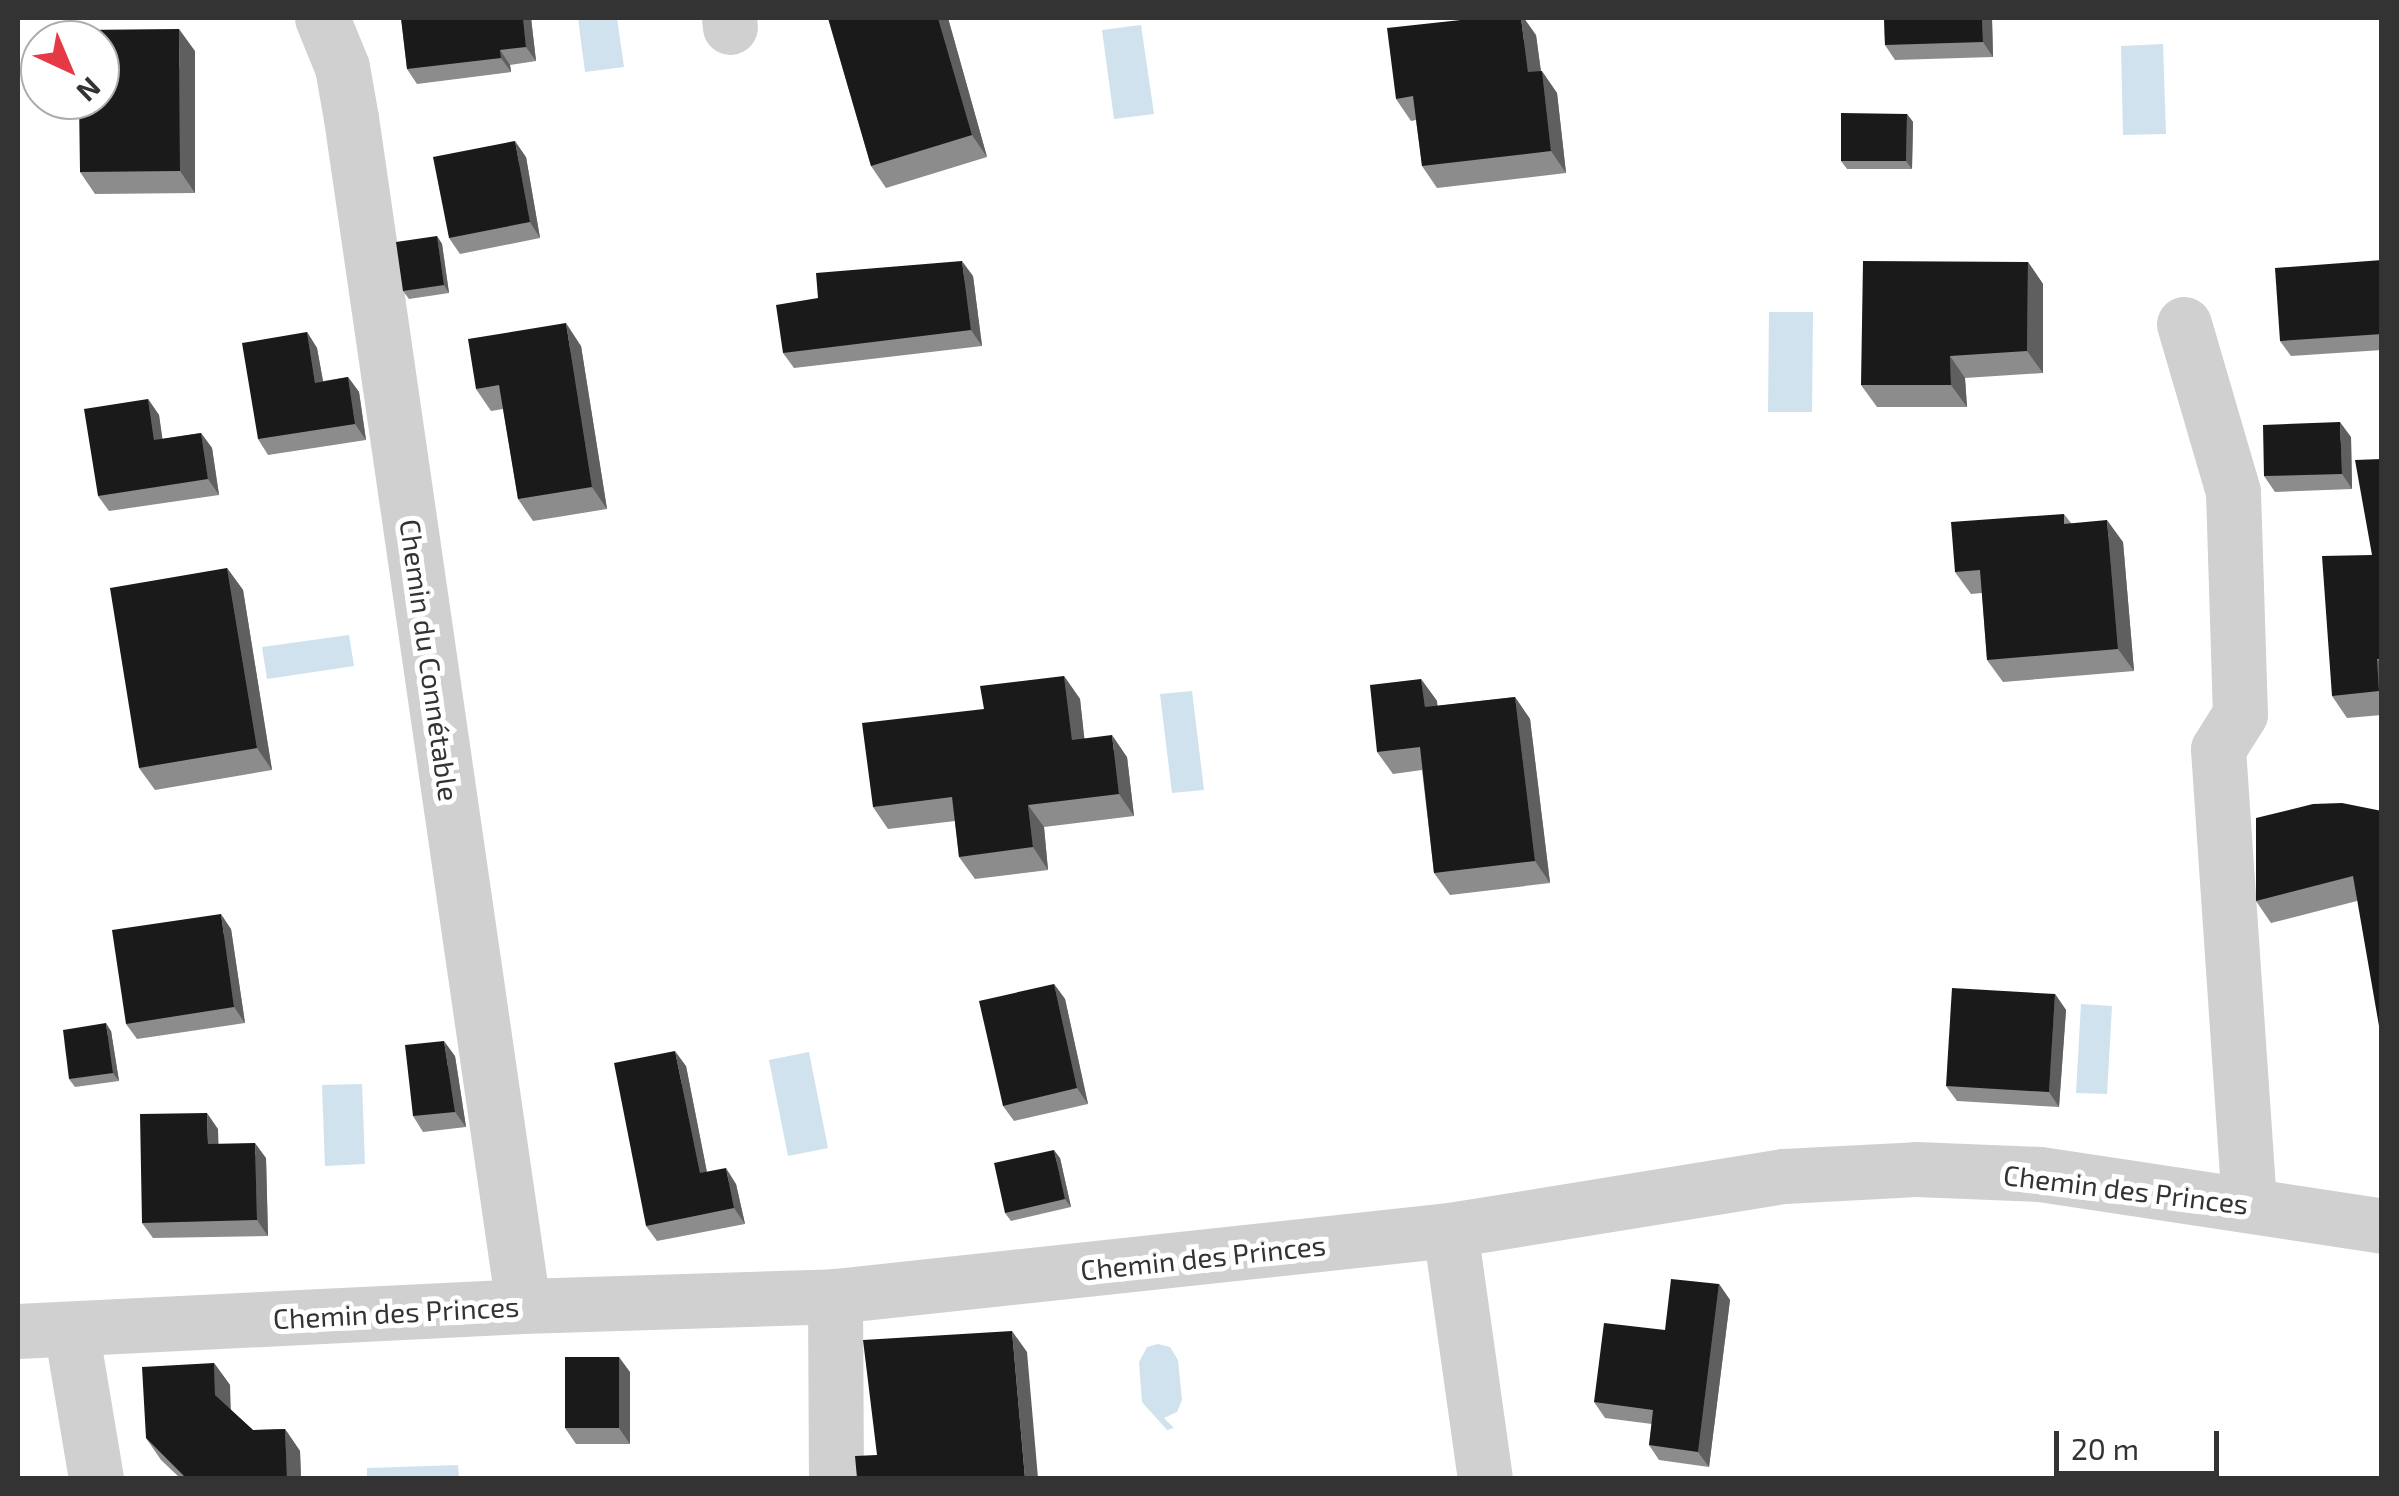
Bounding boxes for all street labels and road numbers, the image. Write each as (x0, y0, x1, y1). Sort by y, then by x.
street label: Chemin du Connétable (394, 517, 466, 803)
street label: Chemin des Princes (2002, 1157, 2250, 1221)
street label: Chemin des Princes (1079, 1227, 1327, 1287)
street label: Chemin des Princes (272, 1289, 520, 1335)

